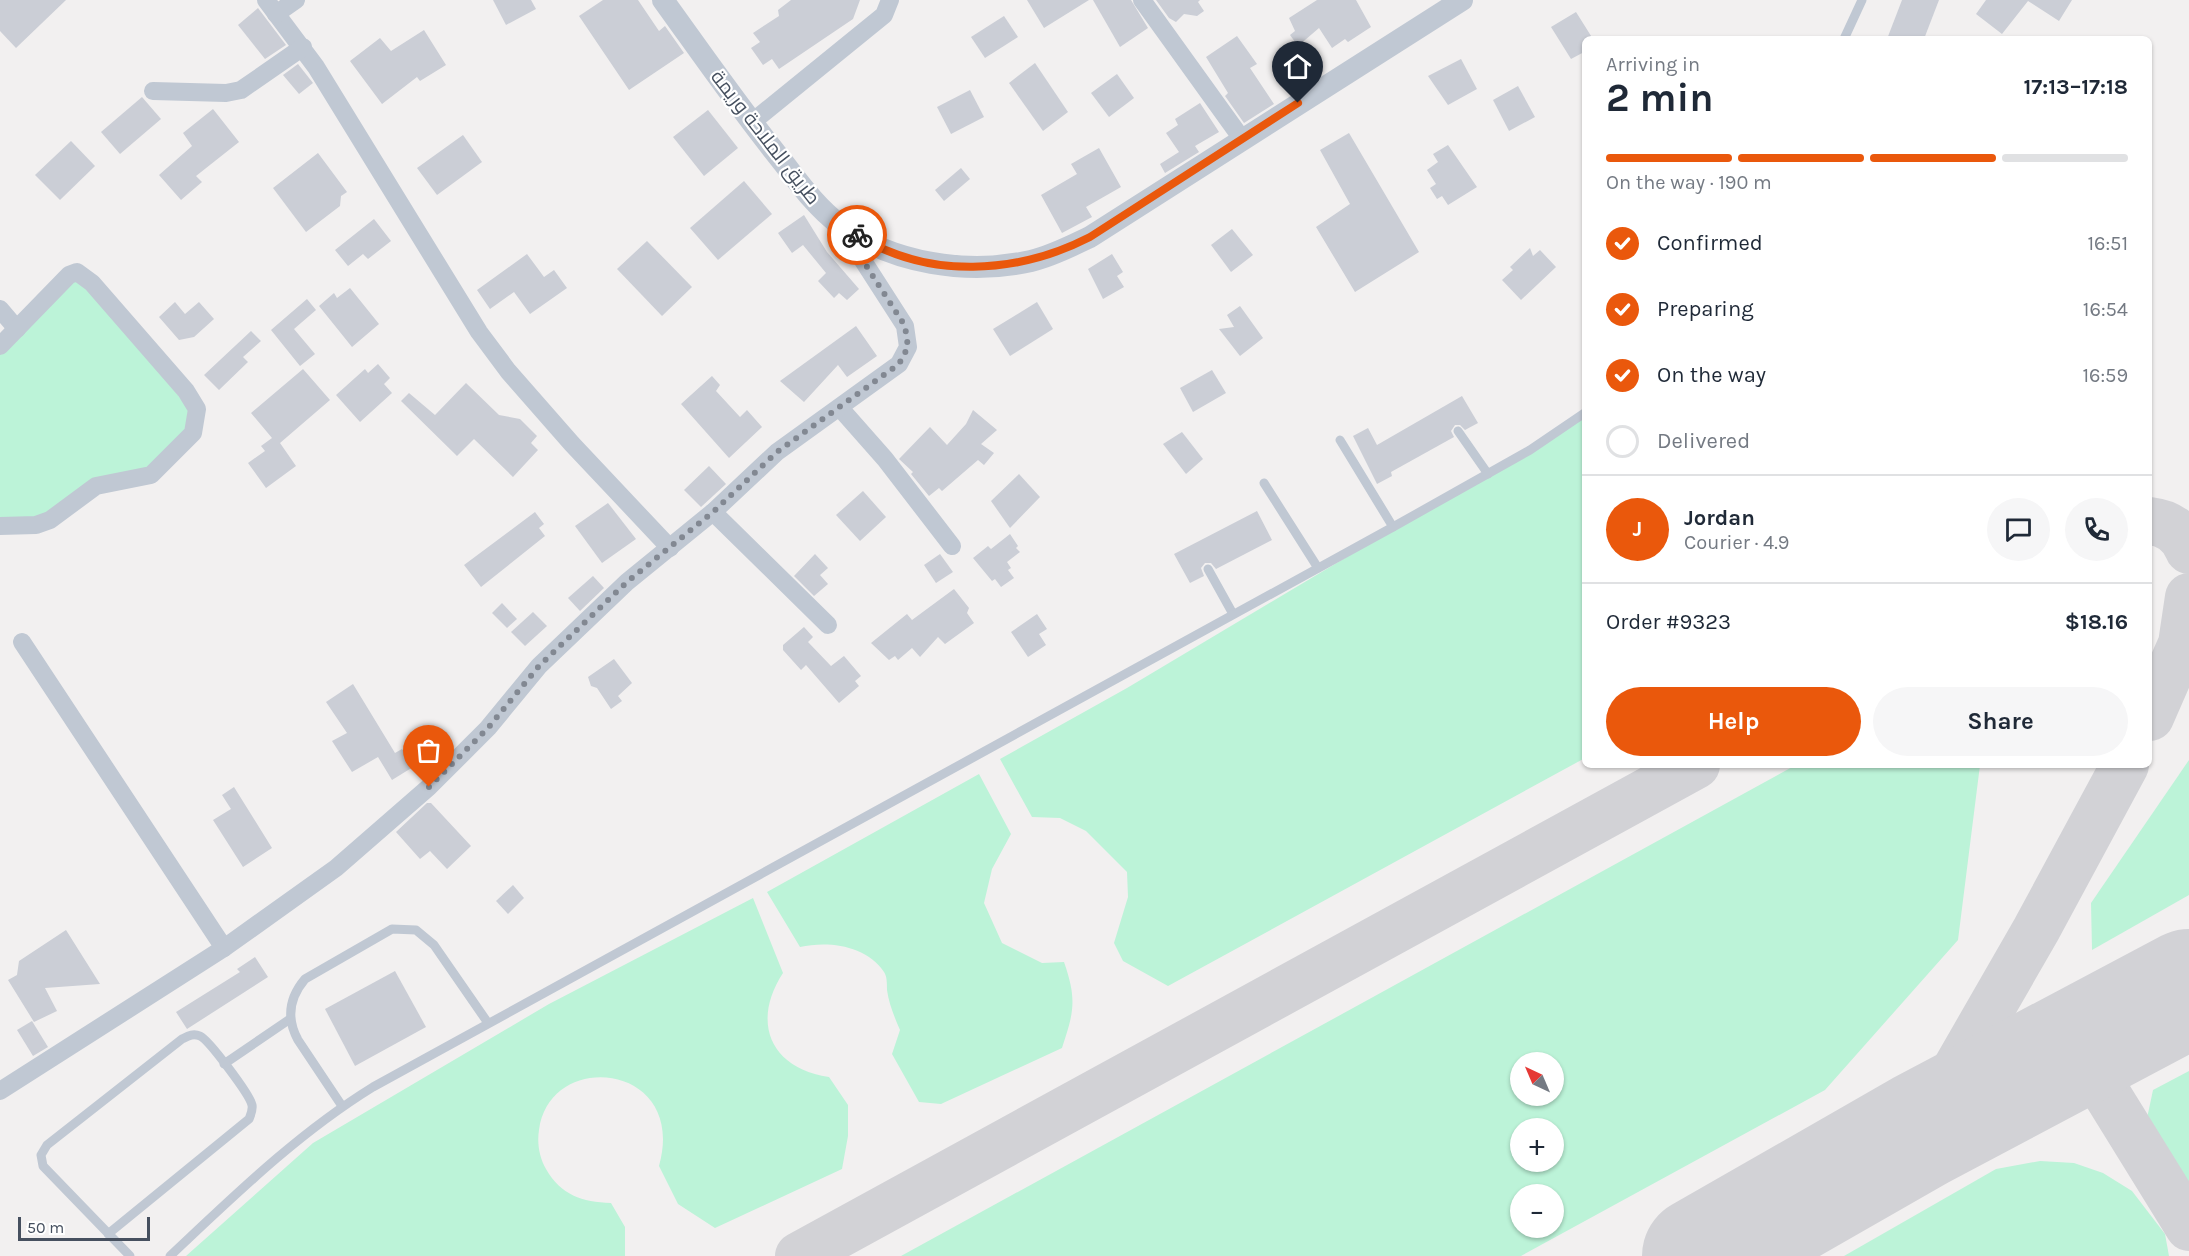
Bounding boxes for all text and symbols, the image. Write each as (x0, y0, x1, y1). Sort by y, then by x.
pin (1272, 41, 1323, 103)
icon: home (1281, 50, 1314, 83)
text: Arriving in (1606, 53, 1700, 76)
street label: طريق الملاحة وريمة (705, 66, 825, 210)
text: 17:13–17:18 (2023, 74, 2128, 100)
text: 2 min (1606, 75, 1714, 121)
text: On the way · 190 m (1606, 171, 1772, 194)
courier (827, 205, 887, 265)
icon: bike (841, 219, 874, 252)
icon: check (1606, 227, 1639, 260)
text: Confirmed (1657, 230, 1763, 256)
text: 16:51 (2087, 232, 2128, 255)
icon: check (1606, 293, 1639, 326)
text: Preparing (1657, 296, 1754, 322)
text: 16:54 (2083, 298, 2128, 321)
icon: check (1606, 359, 1639, 392)
text: On the way (1657, 362, 1766, 388)
text: 16:59 (2082, 364, 2128, 387)
text: Delivered (1657, 428, 1750, 454)
button: chat (1987, 498, 2050, 561)
button: phone (2065, 498, 2128, 561)
text: Jordan (1684, 505, 1755, 531)
text: J (1633, 516, 1642, 542)
text: Courier · 4.9 (1684, 531, 1789, 554)
text: Order #9323 (1606, 609, 1731, 635)
text: $18.16 (2065, 609, 2128, 635)
button: Help (1606, 687, 1861, 756)
button: Share (1873, 687, 2128, 756)
pin (403, 725, 454, 787)
icon: bag (412, 734, 445, 767)
north arrow (1510, 1052, 1564, 1106)
map controls (1510, 1052, 1564, 1238)
button: + (1510, 1118, 1564, 1172)
button: − (1510, 1184, 1564, 1238)
scale bar (18, 1214, 150, 1242)
text: 50 m (27, 1218, 64, 1237)

